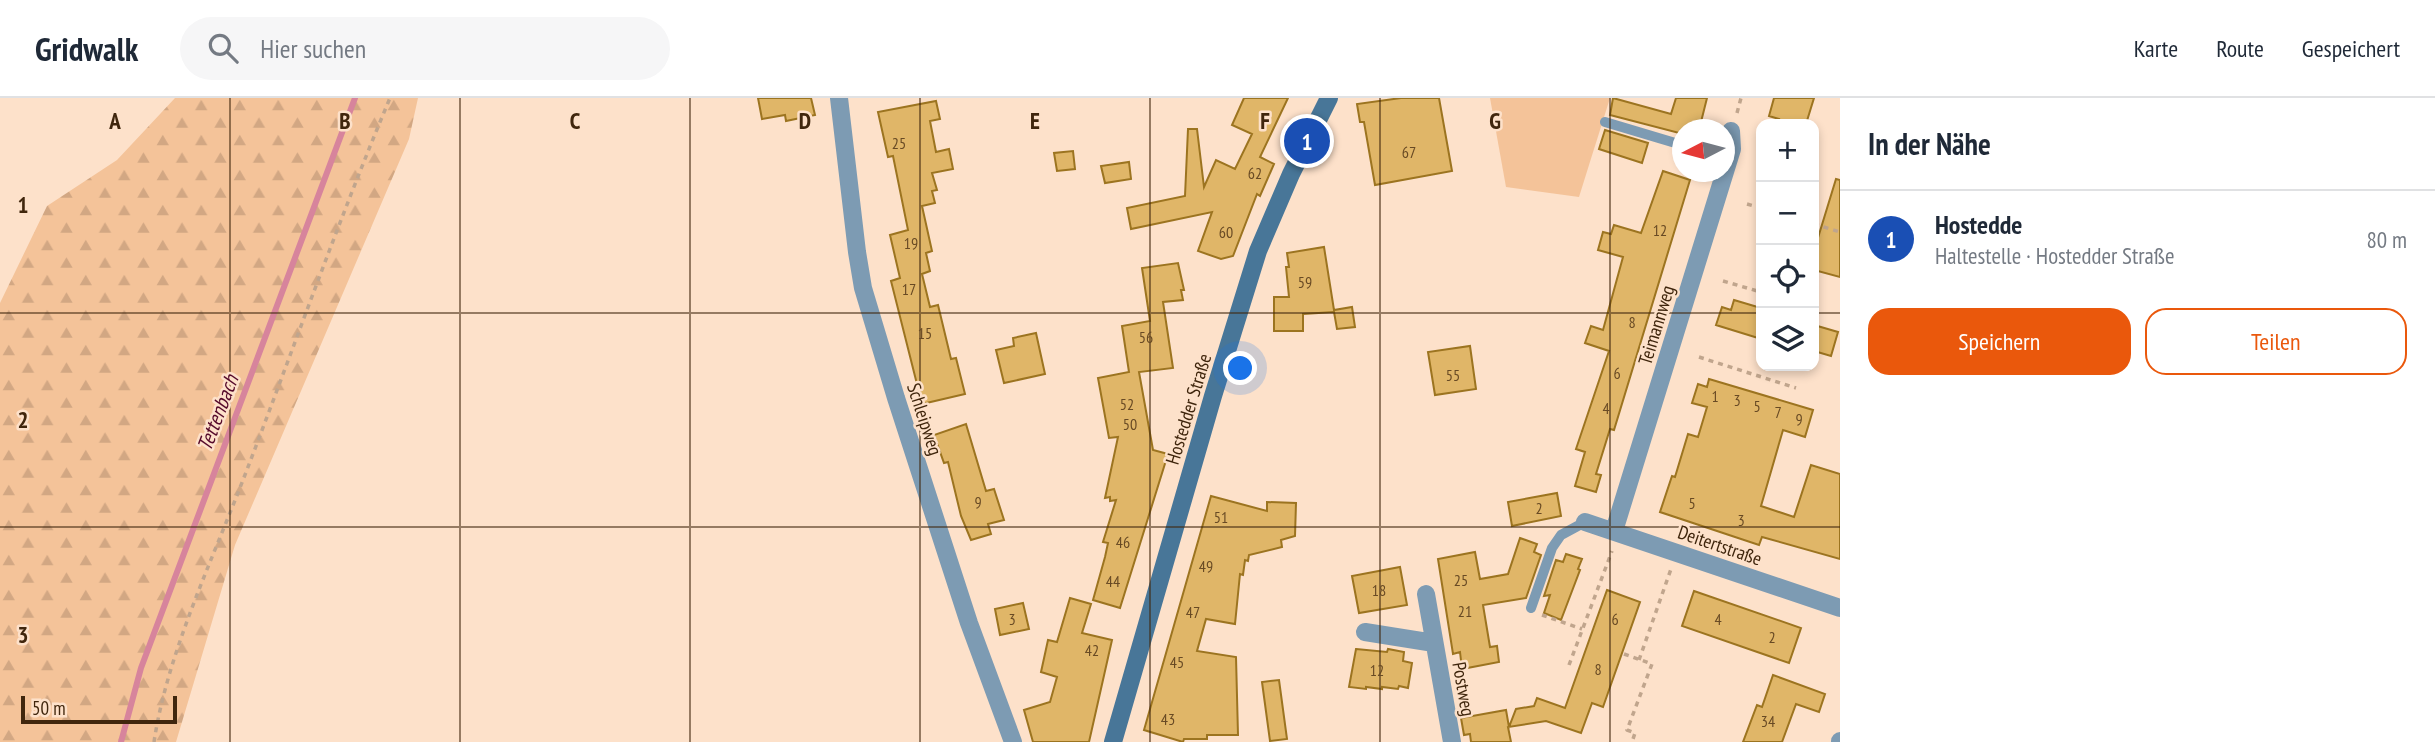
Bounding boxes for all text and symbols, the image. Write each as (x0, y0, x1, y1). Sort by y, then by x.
search box (180, 17, 670, 80)
text: Gridwalk (35, 27, 138, 70)
icon: search (204, 29, 242, 67)
text: Hier suchen (260, 32, 366, 65)
text: Karte (2134, 33, 2178, 64)
text: Route (2216, 33, 2264, 64)
text: Gespeichert (2302, 33, 2400, 64)
text: A (108, 106, 121, 135)
text: B (339, 106, 351, 135)
text: C (570, 106, 581, 135)
text: D (799, 106, 811, 135)
text: E (1030, 106, 1040, 135)
text: F (1260, 106, 1270, 135)
text: G (1489, 106, 1501, 135)
pin: 1 (1284, 115, 1330, 167)
north arrow (1672, 119, 1735, 182)
map controls (1756, 119, 1819, 371)
button: + (1756, 119, 1819, 182)
text: In der Nähe (1868, 124, 1991, 163)
house number: 25 (892, 133, 906, 153)
house number: 67 (1402, 142, 1416, 162)
house number: 62 (1248, 163, 1262, 183)
button: − (1756, 182, 1819, 245)
text: 1 (18, 190, 29, 219)
text: Hostedde (1935, 208, 2023, 241)
house number: 12 (1653, 220, 1667, 240)
house number: 60 (1219, 222, 1233, 242)
text: 1 (1886, 225, 1897, 254)
text: 80 m (2366, 225, 2407, 254)
house number: 19 (904, 233, 918, 253)
text: Haltestelle · Hostedder Straße (1935, 241, 2174, 270)
button: locate (1756, 245, 1819, 308)
house number: 59 (1298, 272, 1312, 292)
house number: 17 (902, 279, 916, 299)
street label: Teimannweg (1633, 282, 1679, 368)
button: layers (1756, 308, 1819, 371)
button: Speichern (1868, 308, 2131, 375)
button: Teilen (2145, 308, 2407, 375)
house number: 8 (1628, 312, 1636, 332)
house number: 15 (918, 323, 932, 343)
house number: 56 (1139, 327, 1153, 347)
street label: Hostedder Straße (1160, 351, 1216, 467)
your location (1223, 351, 1257, 385)
house number: 6 (1613, 363, 1621, 383)
house number: 55 (1446, 365, 1460, 385)
water label: Tettenbach (191, 369, 245, 455)
street label: Schleipweg (902, 380, 948, 458)
house number: 1 (1711, 386, 1719, 406)
house number: 3 (1733, 390, 1741, 410)
house number: 52 (1120, 394, 1134, 414)
house number: 5 (1753, 396, 1761, 416)
house number: 4 (1602, 398, 1610, 418)
house number: 7 (1774, 402, 1782, 422)
text: 2 (18, 405, 29, 434)
house number: 9 (1795, 409, 1803, 429)
house number: 50 (1123, 414, 1137, 434)
house number: 9 (974, 492, 982, 512)
house number: 5 (1688, 493, 1696, 513)
house number: 2 (1535, 498, 1543, 518)
house number: 51 (1214, 507, 1228, 527)
house number: 3 (1737, 510, 1745, 530)
street label: Deitertstraße (1675, 519, 1765, 571)
house number: 46 (1116, 532, 1130, 552)
house number: 49 (1199, 556, 1213, 576)
house number: 25 (1454, 570, 1468, 590)
house number: 44 (1106, 571, 1120, 591)
house number: 18 (1372, 580, 1386, 600)
house number: 21 (1458, 601, 1472, 621)
house number: 47 (1186, 602, 1200, 622)
house number: 3 (1008, 609, 1016, 629)
house number: 6 (1611, 609, 1619, 629)
house number: 4 (1714, 609, 1722, 629)
text: 3 (18, 620, 29, 649)
house number: 2 (1768, 627, 1776, 647)
house number: 42 (1085, 640, 1099, 660)
house number: 45 (1170, 652, 1184, 672)
house number: 8 (1594, 659, 1602, 679)
house number: 12 (1370, 660, 1384, 680)
street label: Postweg (1447, 660, 1481, 718)
scale bar (21, 693, 177, 725)
text: 50 m (32, 696, 66, 720)
house number: 43 (1161, 709, 1175, 729)
house number: 34 (1761, 711, 1775, 731)

